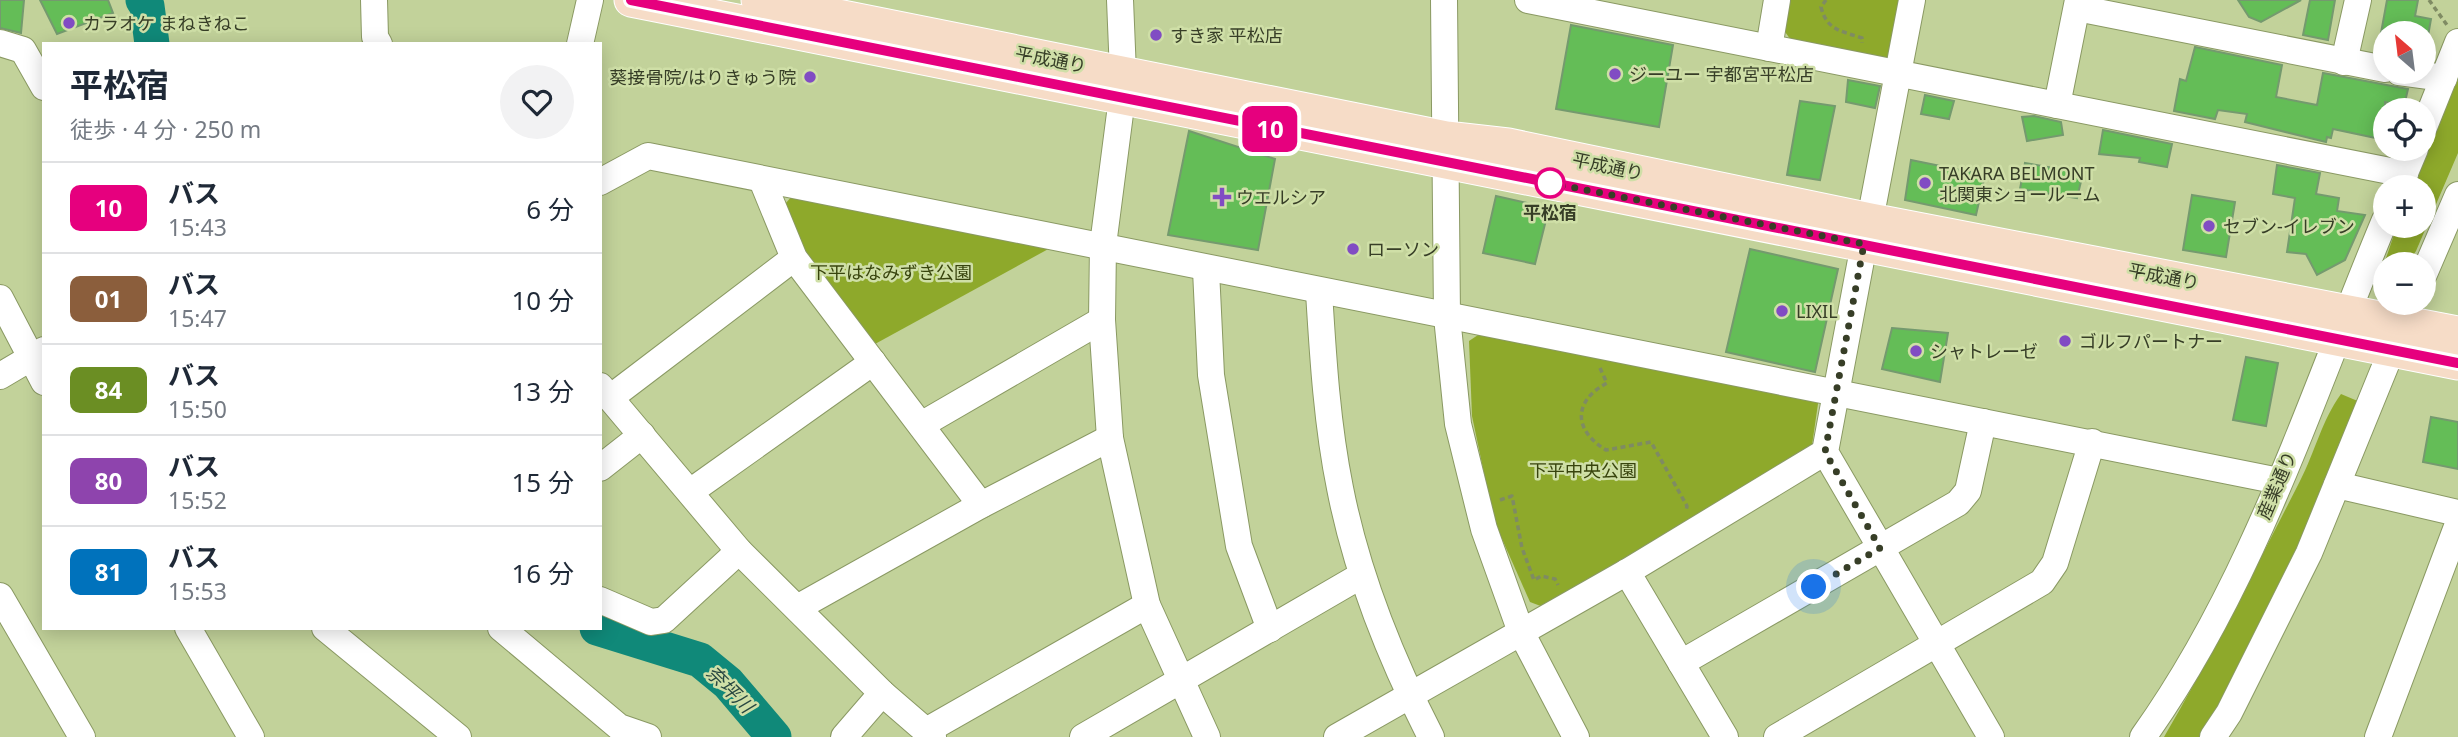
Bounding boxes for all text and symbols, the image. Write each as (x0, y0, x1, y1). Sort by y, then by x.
place label: カラオケ まねきねこ (83, 11, 250, 35)
marker: カラオケ まねきねこ (61, 15, 77, 31)
north arrow (2373, 21, 2436, 84)
map controls (2373, 21, 2436, 315)
place label: すき家 平松店 (1170, 23, 1283, 47)
marker: すき家 平松店 (1148, 27, 1164, 43)
street label: 平成通り (1013, 40, 1089, 78)
text: 平松宿 (70, 62, 169, 107)
place label: ジーユー 宇都宮平松店 (1629, 62, 1814, 86)
button: heart (500, 65, 574, 139)
place label: 葵接骨院/はりきゅう院 (609, 65, 796, 89)
marker: ジーユー 宇都宮平松店 (1607, 66, 1623, 82)
marker: 葵接骨院/はりきゅう院 (802, 69, 818, 85)
button: locate (2373, 98, 2436, 161)
line badge: 10 (1238, 106, 1302, 152)
text: 10 (1256, 112, 1284, 145)
text: 徒歩 · 4 分 · 250 m (70, 113, 261, 145)
street label: 平成通り (1570, 147, 1646, 185)
place label: TAKARA BELMONT 北関東ショールーム (1939, 161, 2100, 206)
marker: 平松宿 (1535, 168, 1565, 198)
text: バス (168, 175, 220, 211)
marker: TAKARA BELMONT 北関東ショールーム (1917, 175, 1933, 191)
button: + (2373, 175, 2436, 238)
place label: ウエルシア (1236, 185, 1326, 209)
marker: ウエルシア (1214, 189, 1230, 205)
text: 10 (95, 191, 122, 224)
text: 6 分 (526, 191, 574, 227)
place label: 平松宿 (1523, 200, 1577, 224)
text: 15:43 (168, 211, 227, 243)
place label: セブン-イレブン (2223, 214, 2355, 238)
marker: セブン-イレブン (2201, 218, 2217, 234)
place label: ローソン (1367, 237, 1439, 261)
marker: ローソン (1345, 241, 1361, 257)
button: − (2373, 252, 2436, 315)
street label: 平成通り (2126, 257, 2202, 295)
park label: 下平はなみずき公園 (810, 260, 972, 284)
text: バス (168, 266, 220, 302)
text: 01 (95, 282, 122, 315)
text: 10 分 (511, 282, 574, 318)
place label: LIXIL (1796, 299, 1838, 323)
text: 15:47 (168, 302, 227, 334)
marker: LIXIL (1774, 303, 1790, 319)
place label: ゴルフパートナー (2079, 329, 2223, 353)
marker: ゴルフパートナー (2057, 333, 2073, 349)
place label: シャトレーゼ (1930, 339, 2038, 363)
marker: シャトレーゼ (1908, 343, 1924, 359)
text: バス (168, 357, 220, 393)
text: 84 (95, 373, 122, 406)
text: 13 分 (511, 373, 574, 409)
text: 15:50 (168, 393, 227, 425)
street label: 産業通り (2251, 447, 2301, 523)
text: バス (168, 448, 220, 484)
park label: 下平中央公園 (1529, 458, 1637, 482)
text: 80 (95, 464, 122, 497)
text: 15 分 (511, 464, 574, 500)
text: 15:52 (168, 484, 227, 516)
text: バス (168, 539, 220, 575)
text: 81 (95, 555, 122, 588)
text: 16 分 (511, 555, 574, 591)
your location (1796, 569, 1831, 604)
text: 15:53 (168, 575, 227, 607)
water label: 奈坪川 (701, 660, 761, 720)

